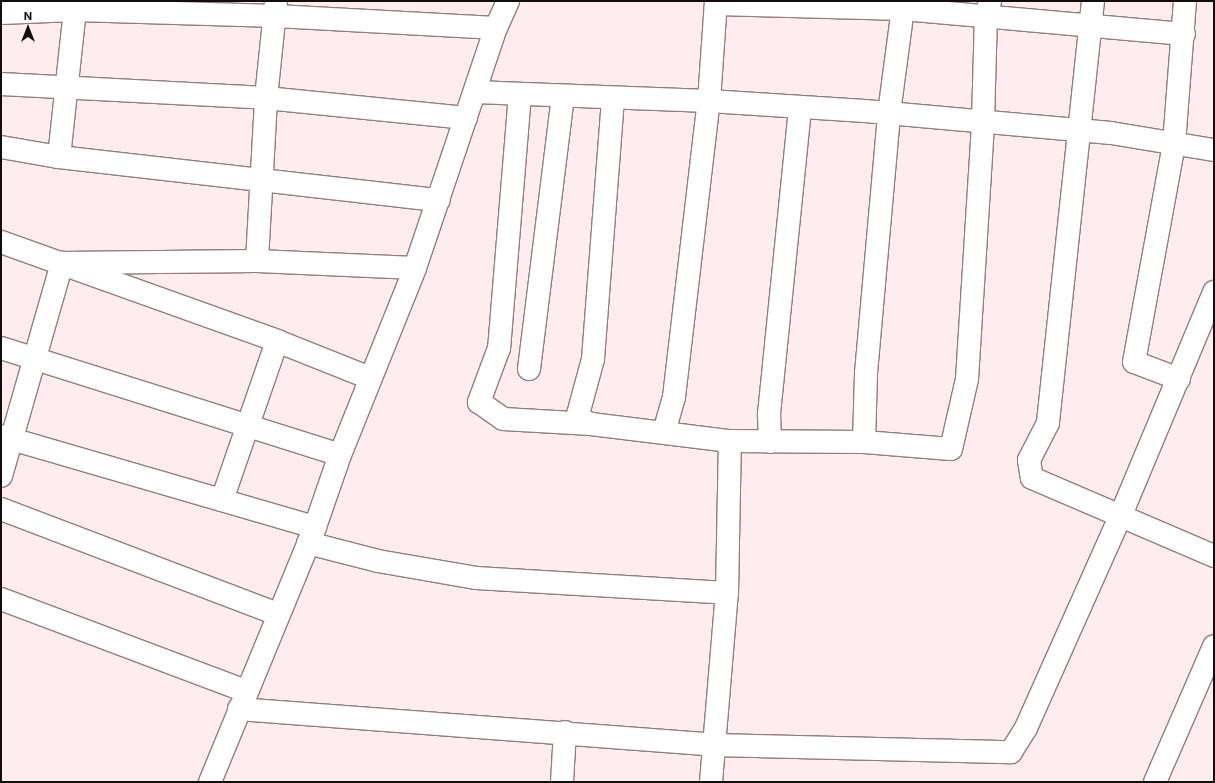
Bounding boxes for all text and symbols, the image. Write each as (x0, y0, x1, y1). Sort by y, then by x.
north arrow (8, 8, 48, 48)
text: N (24, 9, 32, 23)

